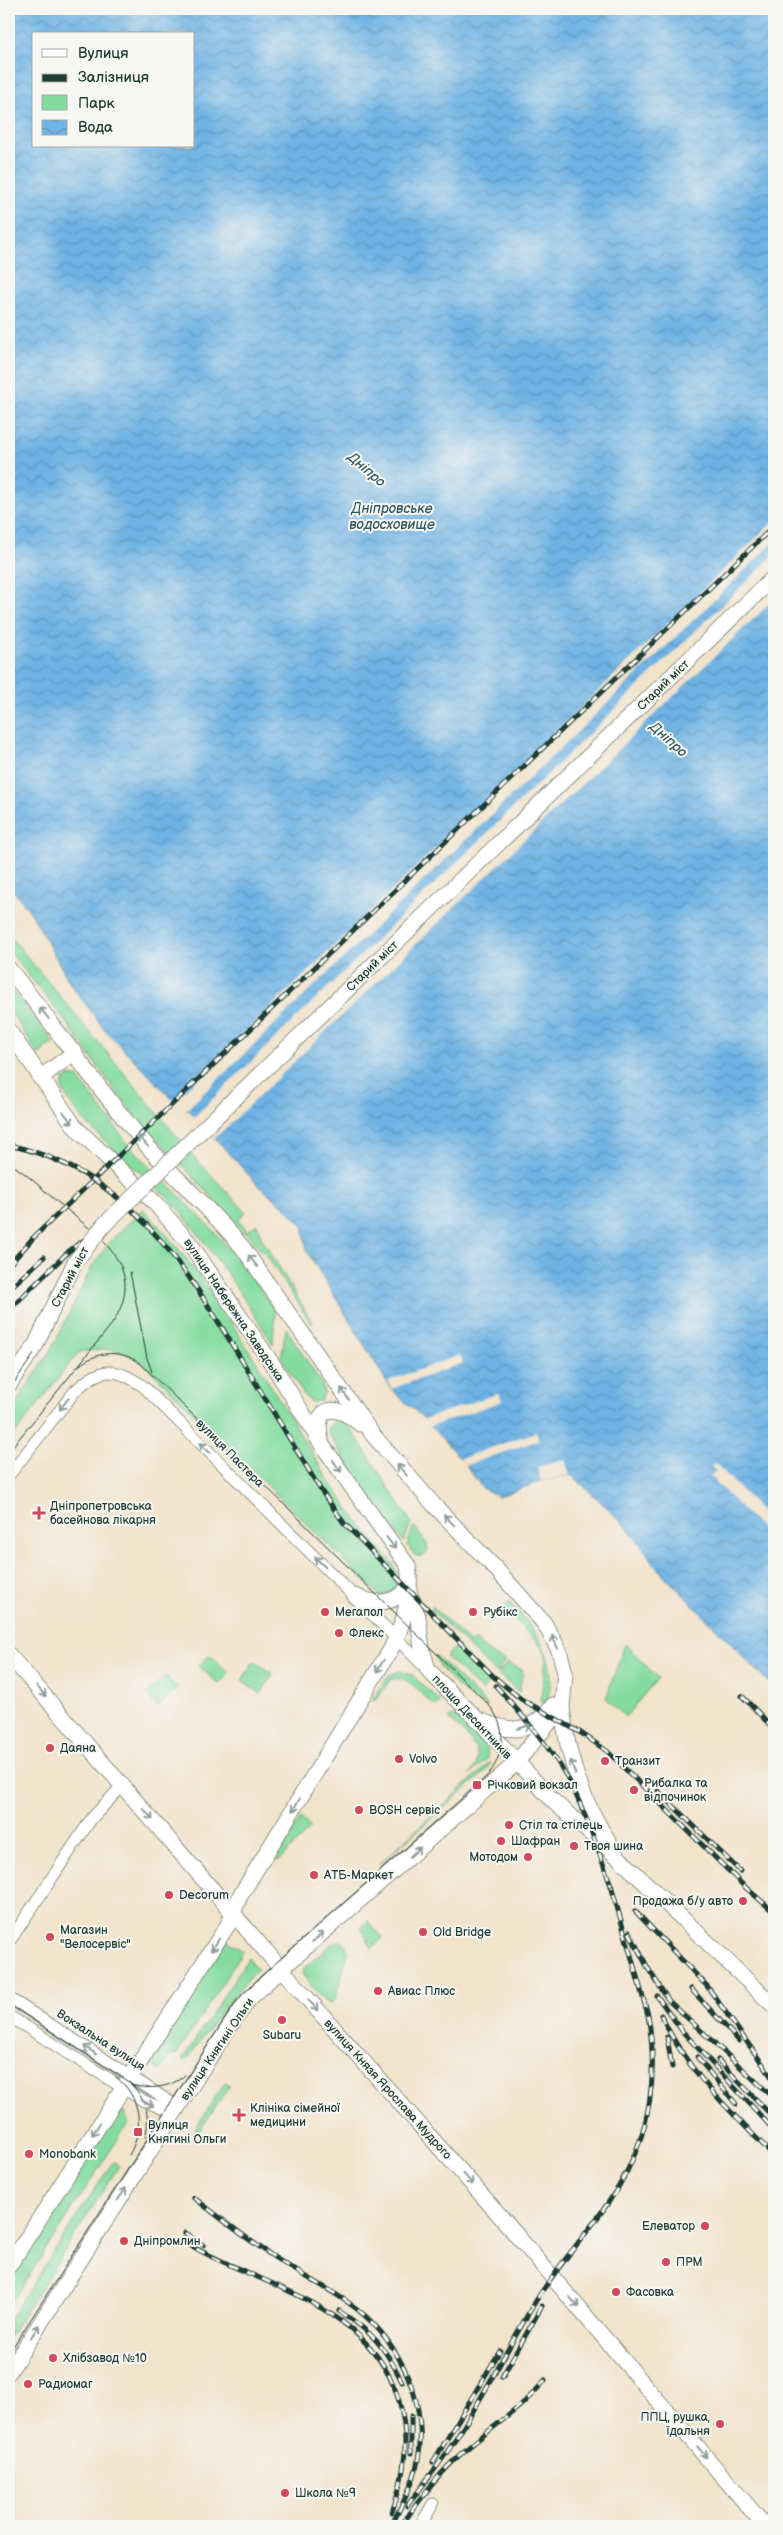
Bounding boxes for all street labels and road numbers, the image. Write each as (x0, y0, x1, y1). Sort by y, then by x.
street label: Старий міст (634, 657, 693, 714)
street label: Старий міст (343, 938, 402, 995)
street label: вулиця Набережна Заводська (180, 1236, 287, 1385)
street label: Старий міст (48, 1244, 93, 1310)
street label: вулиця Пастера (192, 1416, 267, 1491)
street label: площа Десантників (429, 1672, 515, 1763)
street label: вулиця Княгині Ольги (177, 1995, 257, 2103)
street label: Вокзальна вулиця (54, 2006, 148, 2075)
street label: вулиця Князя Ярослава Мудрого (321, 2016, 455, 2163)

